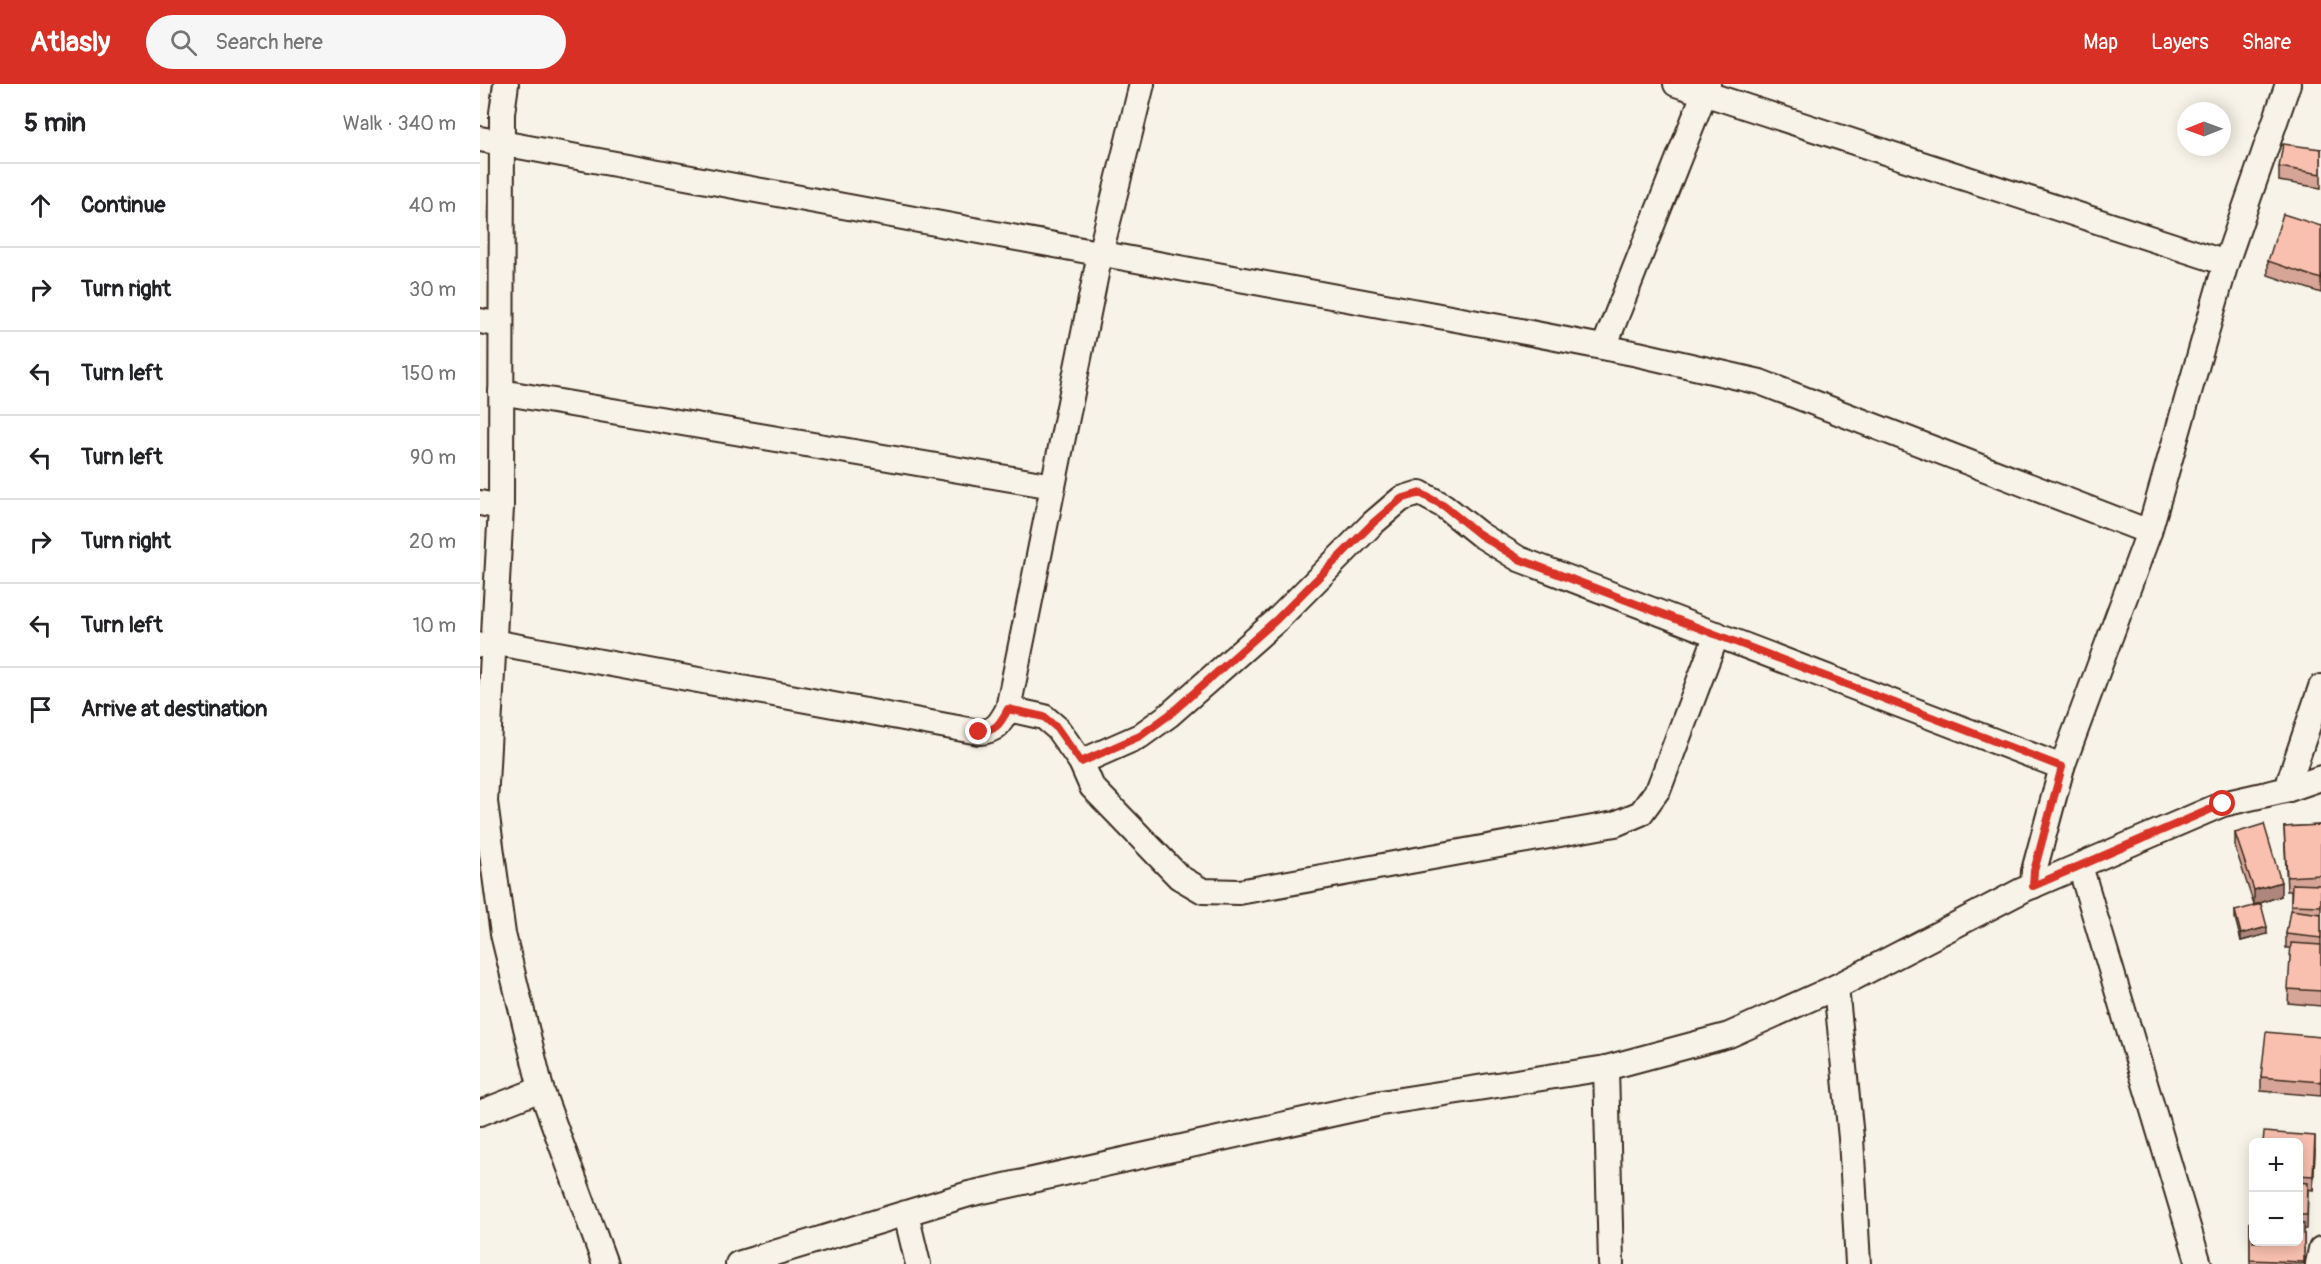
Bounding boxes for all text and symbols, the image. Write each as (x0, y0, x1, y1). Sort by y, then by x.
search box (146, 15, 566, 69)
text: Atlasly (30, 25, 110, 60)
icon: search (167, 26, 200, 59)
text: Search here (215, 28, 323, 56)
text: Map (2083, 29, 2118, 56)
text: Layers (2151, 29, 2209, 56)
text: Share (2242, 29, 2291, 56)
north arrow (2177, 102, 2231, 156)
text: 5 min (24, 107, 86, 139)
text: Walk · 340 m (343, 111, 456, 136)
icon: ahead (24, 189, 57, 222)
text: Continue (81, 191, 165, 219)
text: 40 m (409, 193, 456, 218)
icon: right (24, 273, 57, 306)
text: Turn right (81, 275, 171, 303)
text: 30 m (409, 277, 456, 302)
icon: left (24, 357, 57, 390)
text: Turn left (81, 359, 163, 387)
text: 150 m (402, 361, 456, 386)
icon: left (24, 441, 57, 474)
text: Turn left (81, 443, 163, 471)
text: 90 m (410, 445, 456, 470)
icon: right (24, 525, 57, 558)
text: Turn right (81, 527, 171, 555)
text: 20 m (409, 529, 456, 554)
icon: left (24, 609, 57, 642)
text: Turn left (81, 611, 163, 639)
text: 10 m (412, 613, 456, 638)
icon: arrive (24, 693, 57, 726)
text: Arrive at destination (81, 695, 267, 723)
route end (965, 718, 991, 744)
route start (2209, 790, 2235, 816)
map controls (2249, 1138, 2303, 1246)
button: + (2249, 1138, 2303, 1192)
button: − (2249, 1192, 2303, 1246)

